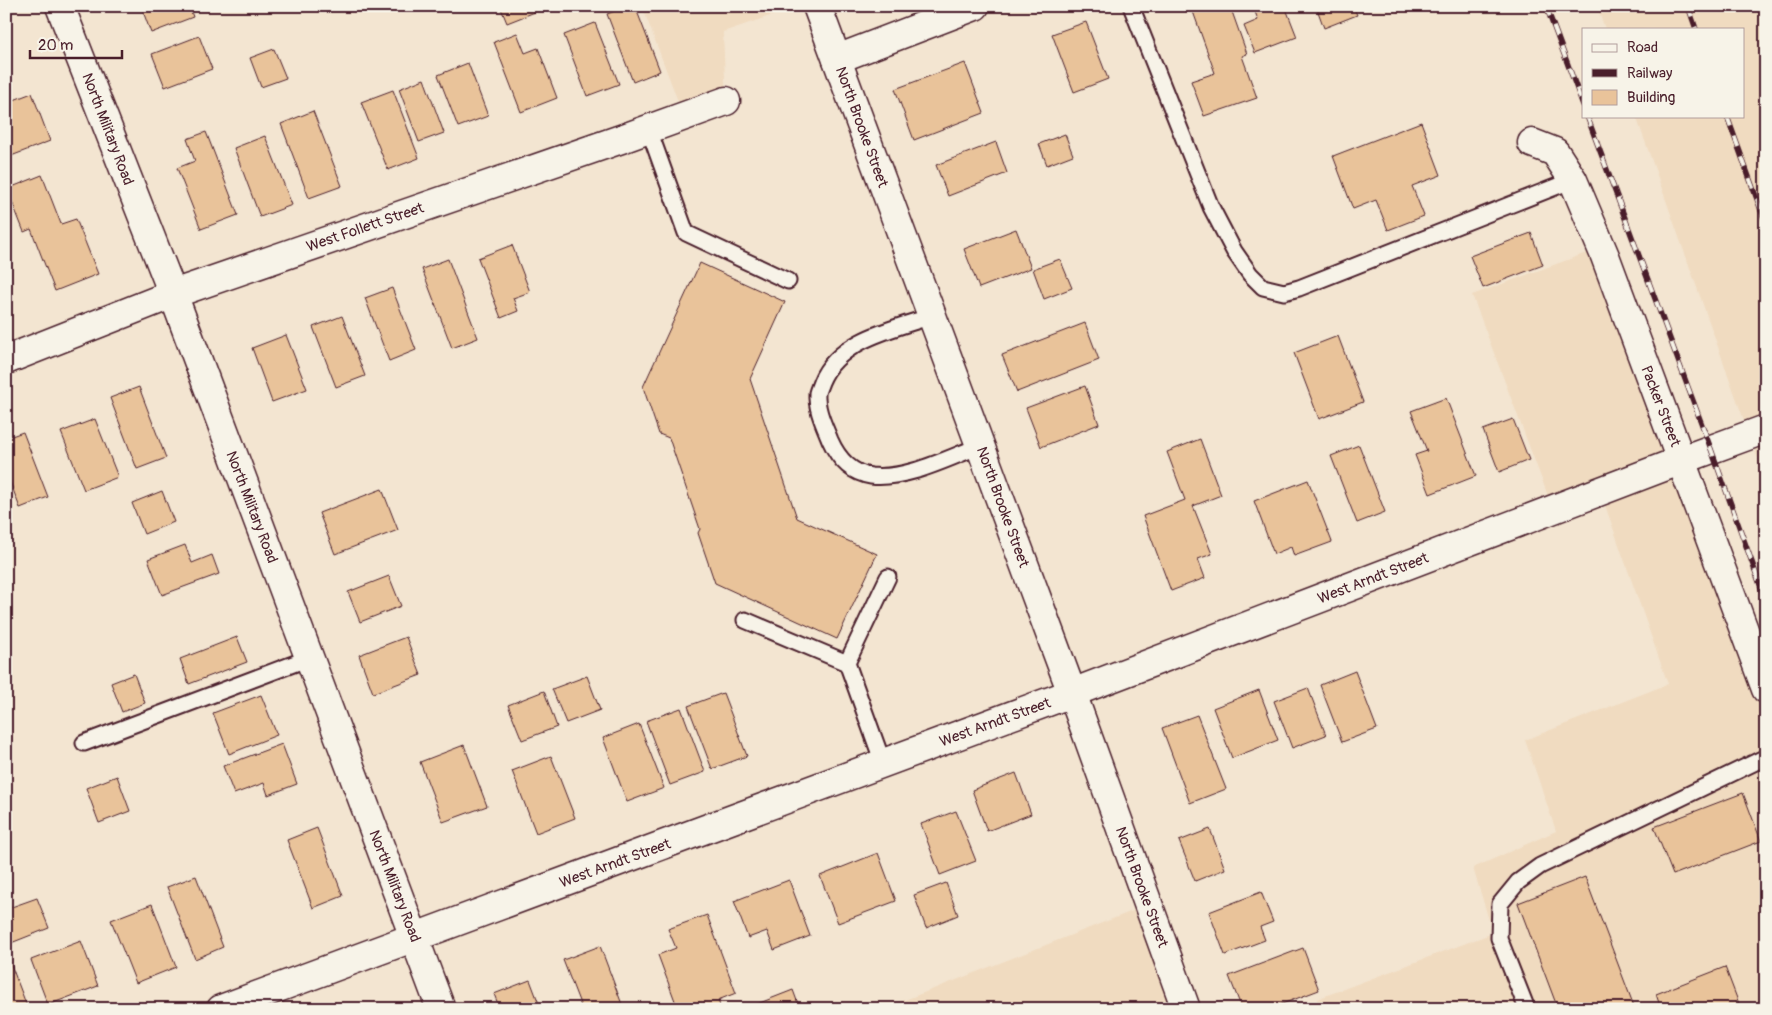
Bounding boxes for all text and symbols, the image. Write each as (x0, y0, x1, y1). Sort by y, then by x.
scale bar (30, 28, 122, 60)
legend (1582, 28, 1744, 118)
text: 20 m (38, 36, 73, 55)
text: Road (1627, 38, 1658, 57)
street label: North Brooke Street (831, 64, 893, 191)
text: Railway (1627, 64, 1673, 83)
street label: North Military Road (77, 70, 138, 188)
text: Building (1627, 88, 1675, 107)
street label: West Follett Street (304, 198, 427, 256)
street label: Packer Street (1636, 363, 1685, 450)
street label: North Brooke Street (972, 444, 1034, 571)
street label: North Military Road (221, 448, 282, 566)
street label: West Arndt Street (1315, 548, 1432, 608)
street label: West Arndt Street (937, 693, 1054, 751)
street label: North Brooke Street (1111, 824, 1173, 951)
street label: North Military Road (364, 827, 425, 945)
street label: West Arndt Street (557, 834, 674, 892)

